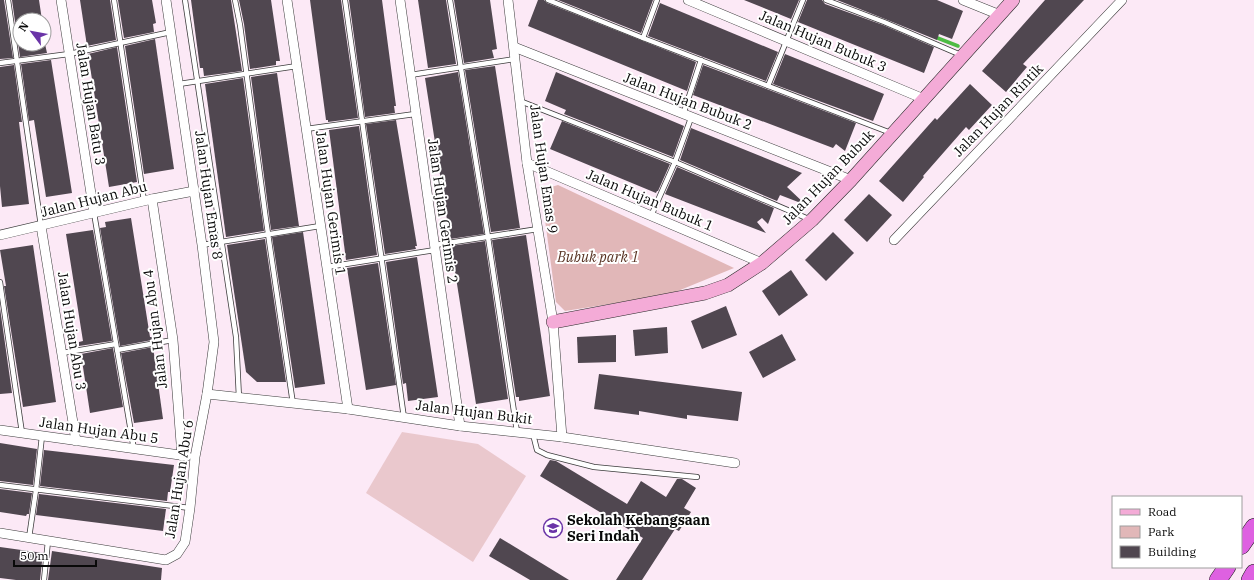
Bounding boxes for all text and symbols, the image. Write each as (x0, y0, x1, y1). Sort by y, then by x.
street label: Jalan Hujan Bubuk 3 (757, 6, 889, 76)
north arrow (12, 12, 52, 52)
text: N (15, 19, 32, 34)
street label: Jalan Hujan Batu 3 (72, 41, 110, 167)
street label: Jalan Hujan Rintik (949, 59, 1047, 160)
street label: Jalan Hujan Bubuk 2 (621, 68, 755, 134)
street label: Jalan Hujan Emas 9 (526, 103, 562, 235)
street label: Jalan Hujan Bubuk (778, 125, 878, 228)
street label: Jalan Hujan Emas 8 (191, 129, 227, 261)
street label: Jalan Hujan Gerimis 1 (312, 129, 350, 277)
street label: Jalan Hujan Gerimis 2 (424, 137, 462, 285)
street label: Jalan Hujan Bubuk 1 (584, 165, 716, 235)
street label: Jalan Hujan Abu (39, 177, 149, 221)
park label: Bubuk park 1 (556, 248, 639, 266)
street label: Jalan Hujan Abu 4 (139, 268, 171, 390)
street label: Jalan Hujan Abu 3 (54, 270, 90, 392)
street label: Jalan Hujan Bukit (415, 396, 533, 428)
street label: Jalan Hujan Abu 5 (38, 413, 160, 447)
street label: Jalan Hujan Abu 6 (161, 418, 197, 540)
legend (1112, 496, 1242, 568)
text: Road (1148, 504, 1177, 519)
place label: Sekolah Kebangsaan Seri Indah (567, 511, 710, 545)
school or university icon: Sekolah Kebangsaan Seri Indah (542, 517, 564, 539)
text: Park (1148, 524, 1174, 539)
scale bar (14, 542, 96, 568)
text: Building (1148, 544, 1196, 559)
text: 50 m (20, 548, 49, 563)

